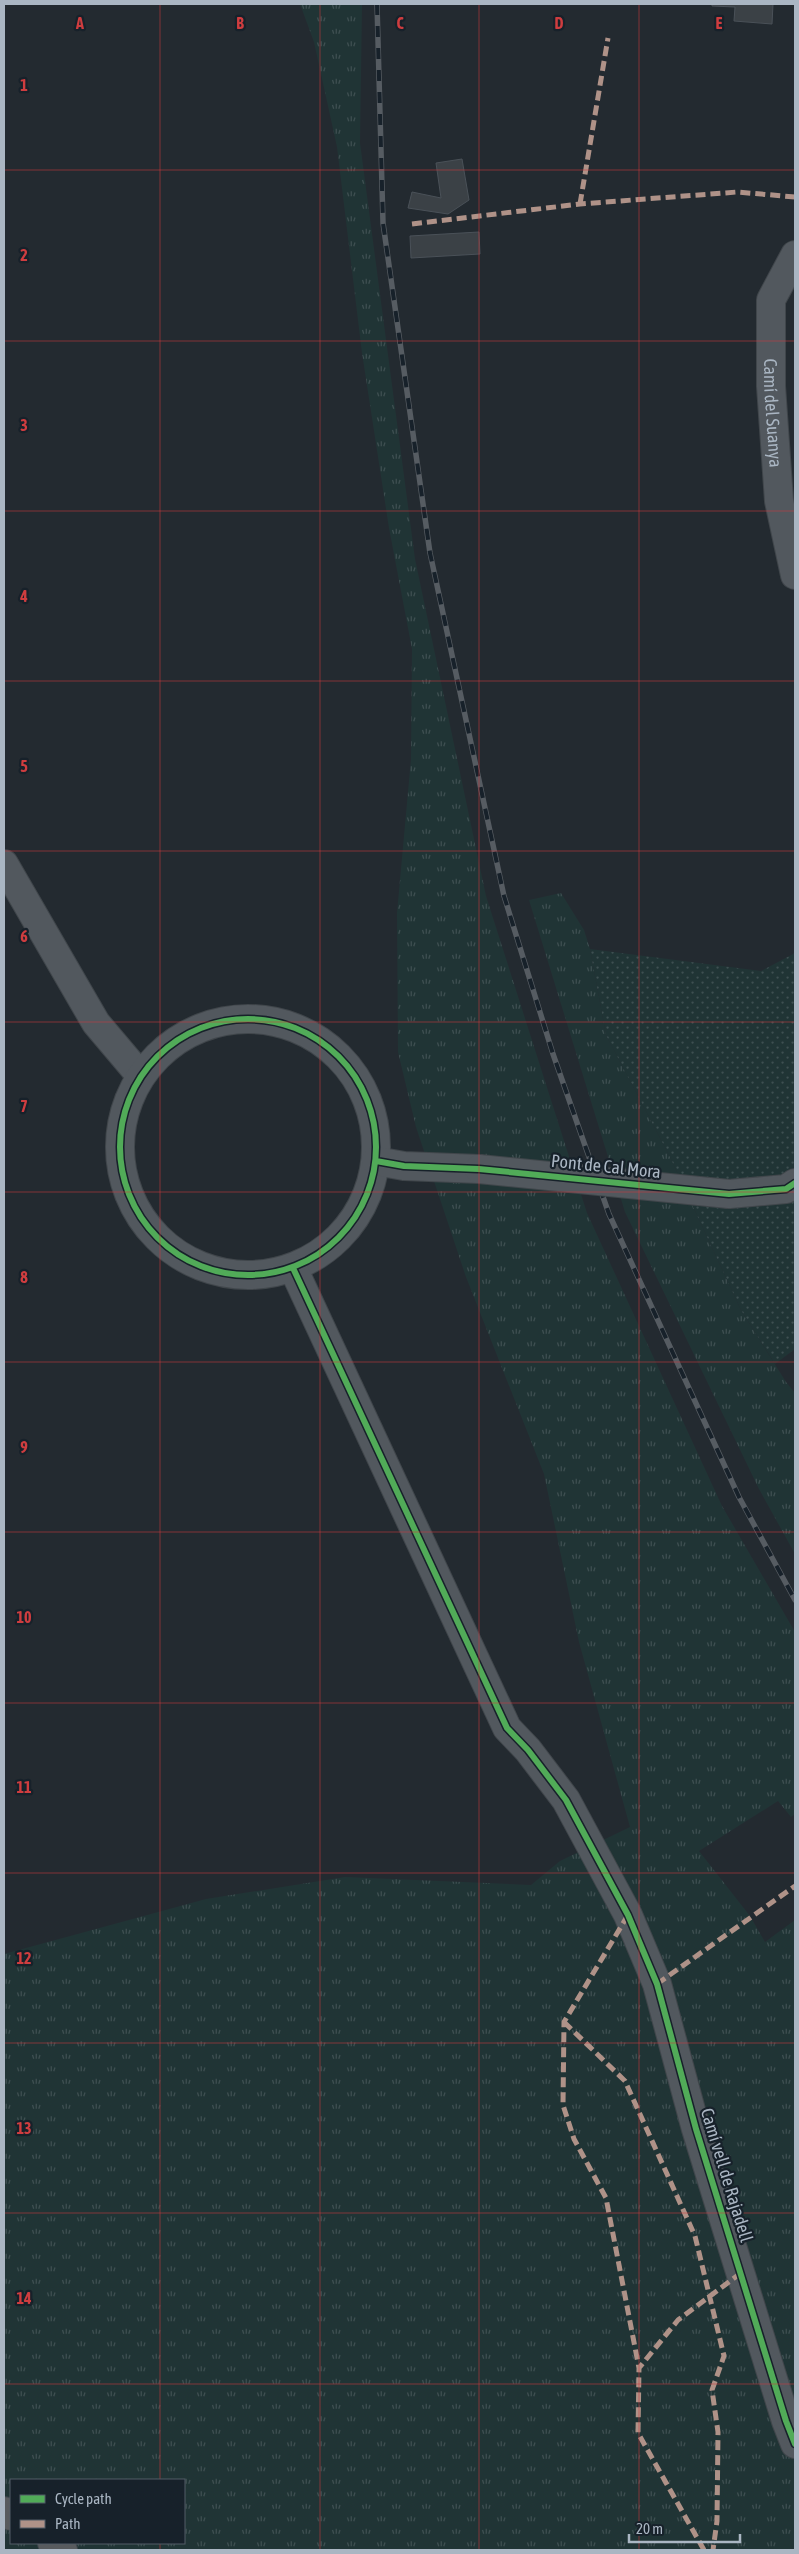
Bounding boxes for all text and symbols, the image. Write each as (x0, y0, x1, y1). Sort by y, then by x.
text: A (75, 14, 84, 32)
text: B (236, 14, 244, 32)
text: C (396, 14, 404, 32)
text: D (555, 14, 564, 32)
text: E (716, 14, 723, 32)
text: 1 (20, 76, 28, 94)
text: 2 (20, 246, 28, 264)
street label: Camí del Suanya (761, 358, 787, 468)
text: 3 (20, 416, 28, 434)
text: 4 (19, 587, 28, 605)
text: 5 (20, 757, 28, 775)
text: 6 (20, 927, 28, 945)
text: 7 (20, 1097, 28, 1115)
street label: Pont de Cal Mora (550, 1150, 662, 1182)
text: 8 (20, 1268, 28, 1286)
text: 9 (20, 1438, 28, 1456)
text: 10 (16, 1608, 32, 1626)
text: 11 (16, 1778, 32, 1796)
text: 12 (16, 1949, 32, 1967)
street label: Camí vell de Rajadell (697, 2106, 757, 2245)
text: 13 (16, 2119, 32, 2137)
text: 14 (16, 2289, 32, 2307)
legend (10, 2479, 185, 2544)
text: Cycle path (55, 2490, 112, 2507)
scale bar (629, 2512, 740, 2544)
text: Path (55, 2515, 81, 2532)
text: 20 m (636, 2520, 663, 2537)

